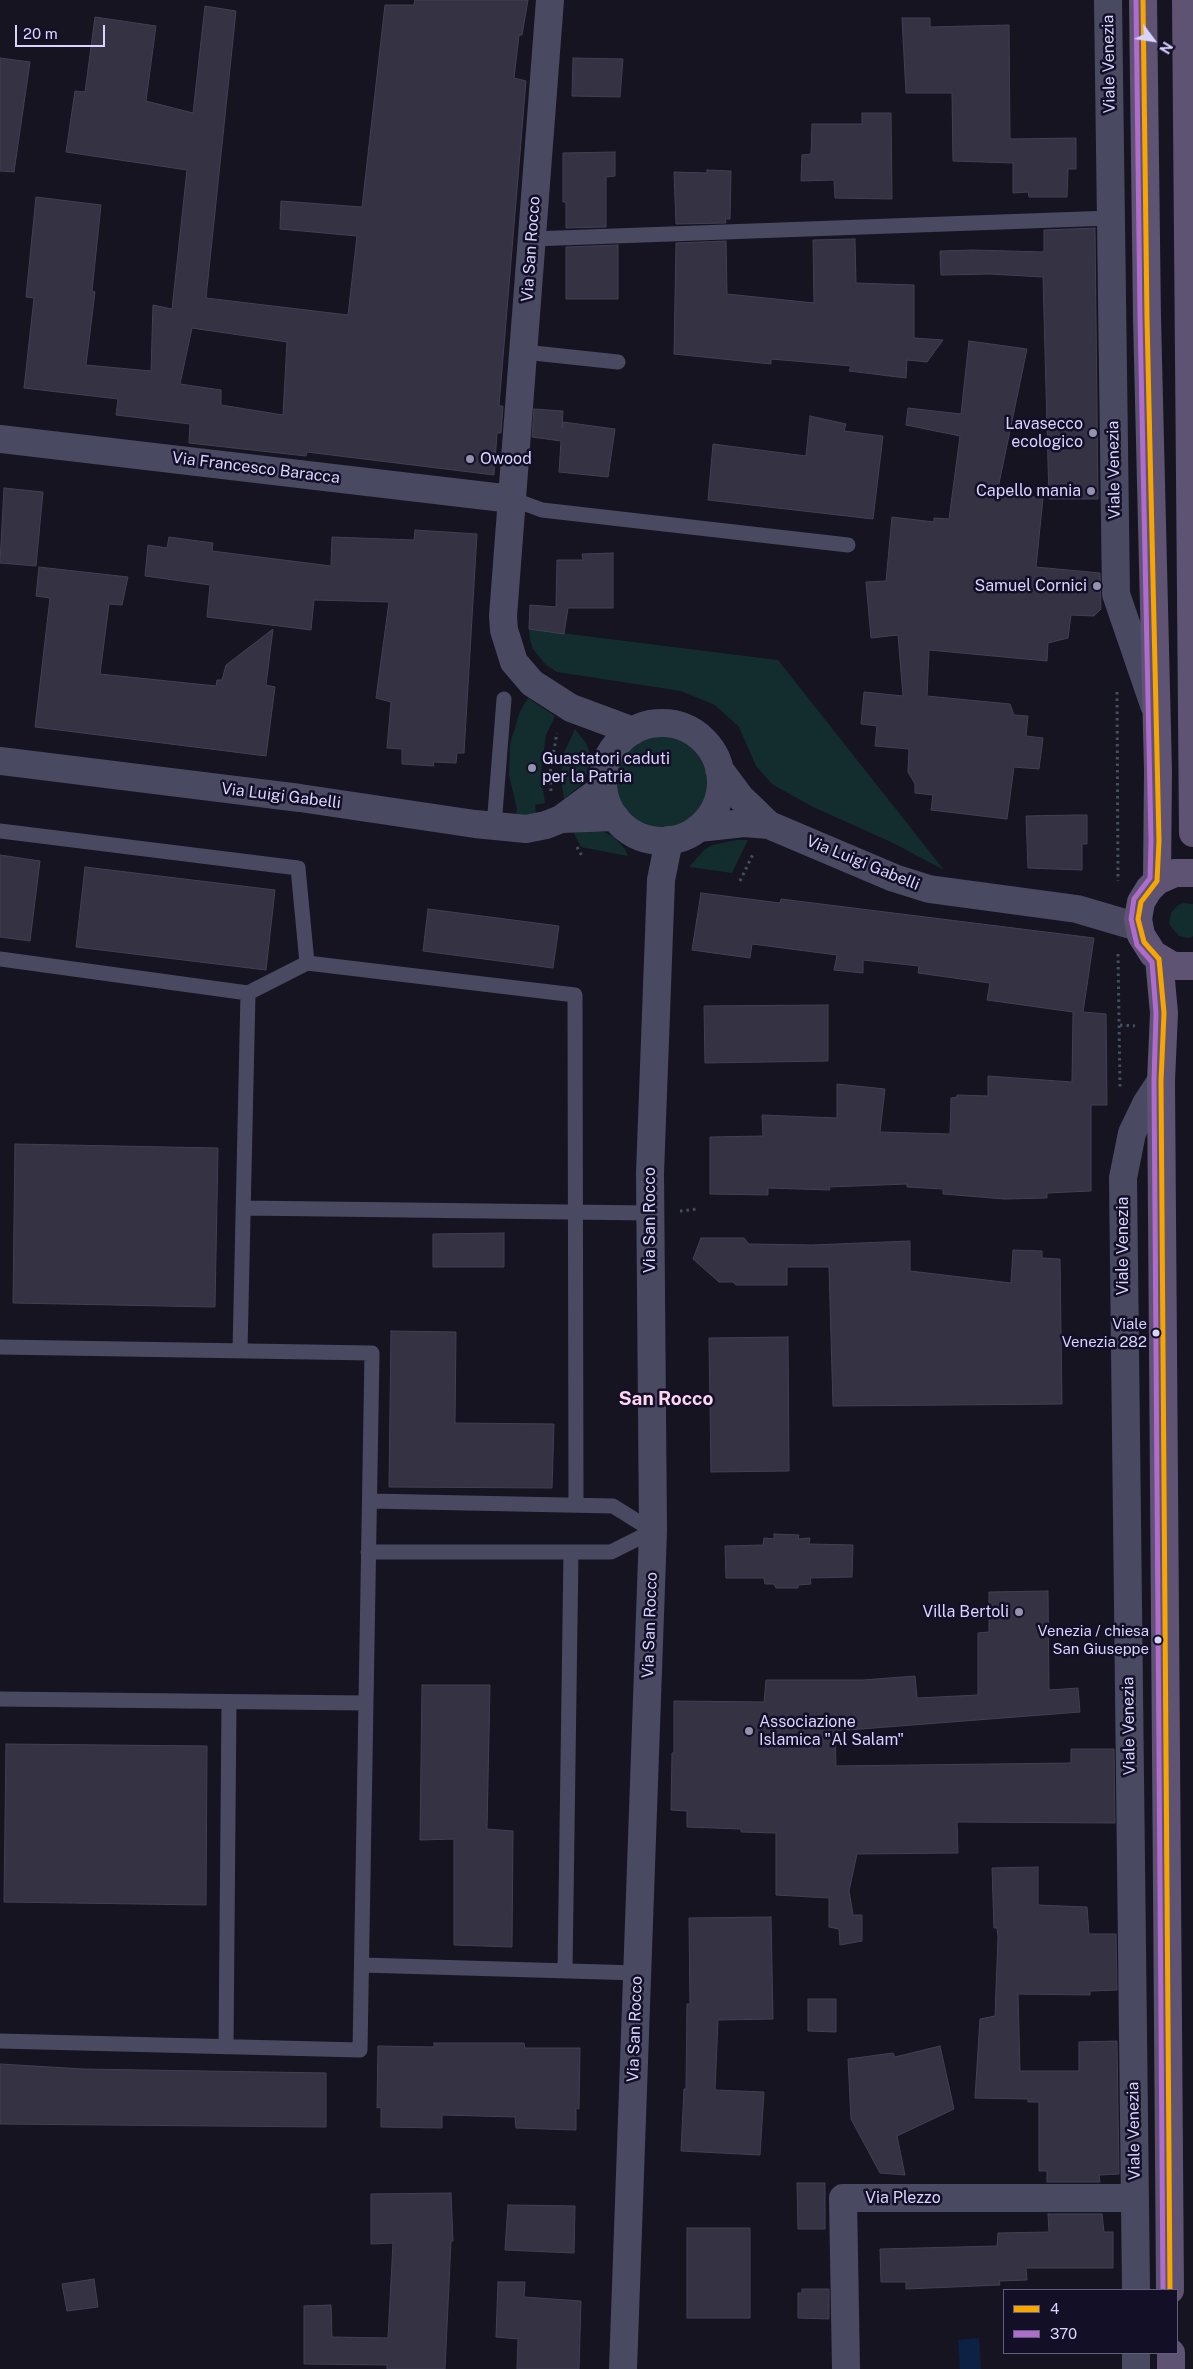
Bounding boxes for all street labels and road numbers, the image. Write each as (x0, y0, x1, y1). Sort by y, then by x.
street label: Viale Venezia (1099, 15, 1119, 113)
street label: Via San Rocco (518, 195, 544, 303)
street label: Viale Venezia (1104, 421, 1124, 519)
street label: Via Francesco Baracca (171, 448, 341, 488)
street label: Via Luigi Gabelli (220, 779, 342, 813)
street label: Via Luigi Gabelli (804, 832, 922, 894)
street label: Via San Rocco (640, 1167, 660, 1273)
street label: Viale Venezia (1113, 1197, 1133, 1295)
street label: Via San Rocco (639, 1572, 661, 1678)
street label: Viale Venezia (1119, 1677, 1139, 1775)
street label: Via San Rocco (624, 1976, 646, 2082)
street label: Viale Venezia (1124, 2082, 1144, 2180)
street label: Via Plezzo (865, 2188, 941, 2208)

